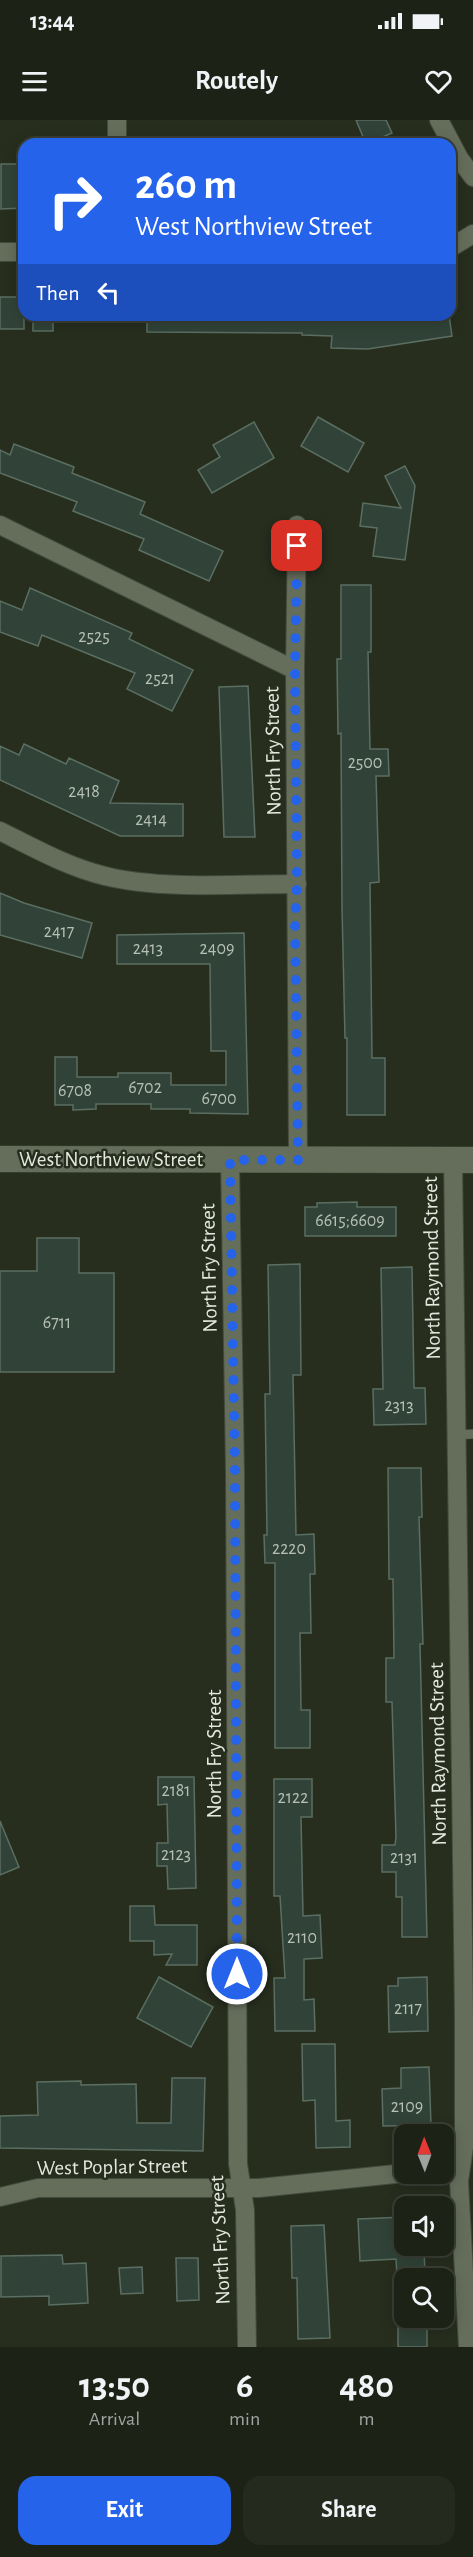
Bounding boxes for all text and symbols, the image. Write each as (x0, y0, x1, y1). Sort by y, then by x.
text: 13:44 (30, 10, 75, 32)
icon: menu (18, 65, 51, 98)
icon: heart (422, 65, 455, 98)
text: Routely (195, 67, 278, 94)
icon: right (36, 162, 114, 240)
text: 260 m (135, 164, 237, 206)
text: West Northview Street (135, 213, 372, 240)
icon: left (92, 276, 125, 309)
text: Then (36, 282, 80, 304)
pin (271, 520, 322, 571)
icon: arrive (280, 529, 313, 562)
house number: 2525 (78, 628, 110, 646)
house number: 2521 (145, 670, 175, 688)
street label: North Fry Street (261, 686, 285, 816)
house number: 2500 (348, 754, 382, 772)
house number: 2418 (68, 783, 100, 801)
house number: 2414 (135, 811, 167, 829)
house number: 2417 (44, 923, 74, 941)
house number: 2413 (133, 940, 163, 958)
house number: 2409 (200, 940, 234, 958)
house number: 6702 (128, 1079, 162, 1097)
house number: 6708 (58, 1082, 92, 1100)
house number: 6700 (202, 1090, 236, 1108)
street label: West Northview Street (19, 1149, 203, 1170)
street label: North Raymond Street (420, 1176, 444, 1360)
street label: North Fry Street (197, 1203, 221, 1333)
house number: 6615;6609 (315, 1212, 385, 1230)
house number: 6711 (43, 1314, 71, 1332)
house number: 2313 (384, 1397, 414, 1415)
house number: 2220 (272, 1540, 306, 1558)
street label: North Raymond Street (426, 1662, 450, 1846)
street label: North Fry Street (204, 1689, 225, 1819)
house number: 2181 (161, 1782, 191, 1800)
house number: 2122 (278, 1789, 308, 1807)
house number: 2123 (161, 1846, 191, 1864)
house number: 2131 (390, 1849, 418, 1867)
house number: 2110 (287, 1929, 317, 1947)
position arrow (205, 1942, 269, 2006)
house number: 2117 (394, 2000, 422, 2018)
house number: 2109 (391, 2098, 423, 2116)
north arrow (394, 2124, 454, 2184)
map controls (394, 2124, 454, 2328)
street label: West Poplar Street (36, 2155, 188, 2179)
street label: North Fry Street (206, 2175, 234, 2305)
button: sound (394, 2196, 454, 2256)
button: search (394, 2268, 454, 2328)
text: 13:50 (79, 2368, 150, 2404)
text: 6 (236, 2368, 253, 2404)
text: 480 (339, 2368, 394, 2404)
text: Arrival (89, 2409, 140, 2429)
text: min (229, 2409, 260, 2429)
text: m (359, 2409, 375, 2429)
button: Exit (18, 2476, 231, 2545)
button: Share (243, 2476, 455, 2545)

